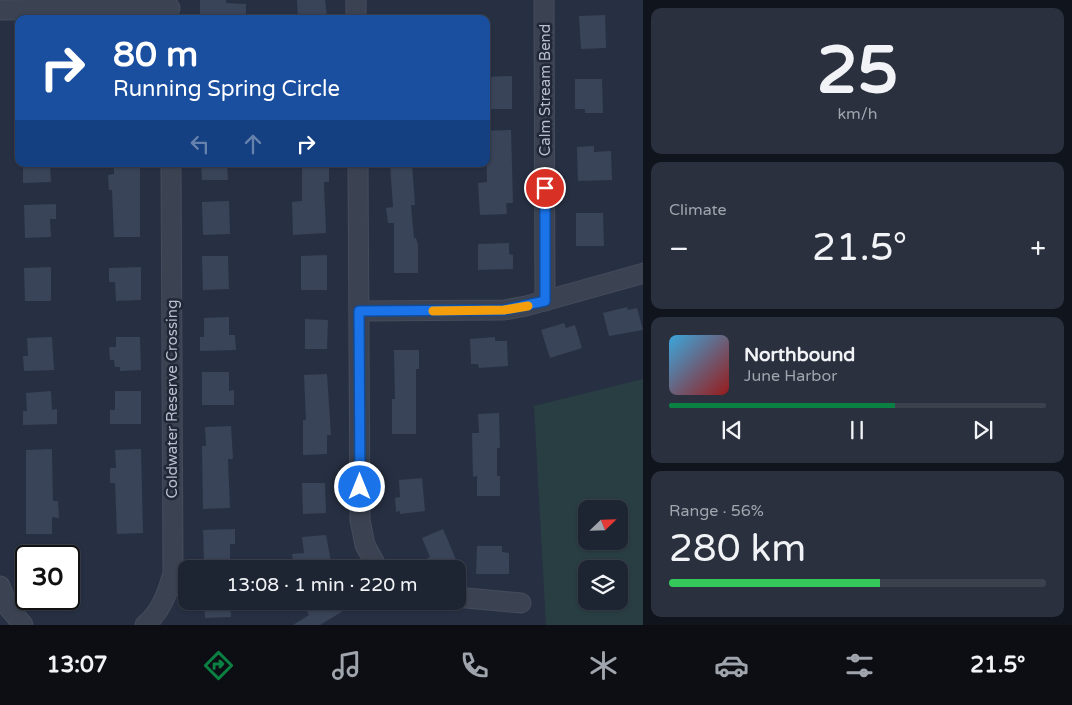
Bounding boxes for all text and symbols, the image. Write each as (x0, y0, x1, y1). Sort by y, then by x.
street label: Calm Stream Bend (536, 24, 554, 156)
text: 25 (817, 32, 898, 111)
text: 80 m (113, 34, 198, 76)
icon: right (30, 35, 95, 100)
text: Running Spring Circle (113, 76, 340, 102)
text: km/h (837, 104, 878, 124)
icon: left (186, 130, 214, 158)
icon: ahead (239, 130, 267, 158)
icon: right (292, 130, 320, 158)
pin (524, 167, 566, 209)
icon: arrive (531, 174, 559, 202)
text: Climate (669, 200, 727, 220)
text: 21.5° (812, 225, 907, 271)
text: − (669, 232, 689, 266)
text: + (1030, 232, 1046, 266)
street label: Coldwater Reserve Crossing (163, 300, 181, 498)
text: Northbound (744, 344, 855, 366)
text: June Harbor (744, 366, 837, 386)
icon: previous (718, 416, 746, 444)
icon: pause (843, 416, 871, 444)
icon: next (969, 416, 997, 444)
position arrow (333, 460, 385, 512)
north arrow (578, 500, 628, 550)
map controls (578, 500, 628, 610)
text: Range · 56% (669, 501, 764, 521)
text: 280 km (669, 526, 806, 572)
speed limit sign: 30 (15, 545, 80, 610)
button: layers (578, 560, 628, 610)
text: 13:08 · 1 min · 220 m (226, 574, 418, 596)
icon: directions (201, 648, 236, 683)
icon: music (329, 648, 364, 683)
icon: phone (457, 648, 492, 683)
icon: climate (586, 648, 621, 683)
icon: car (714, 648, 749, 683)
icon: filters (842, 648, 877, 683)
text: 13:07 (47, 652, 108, 678)
text: 21.5° (970, 652, 1025, 678)

